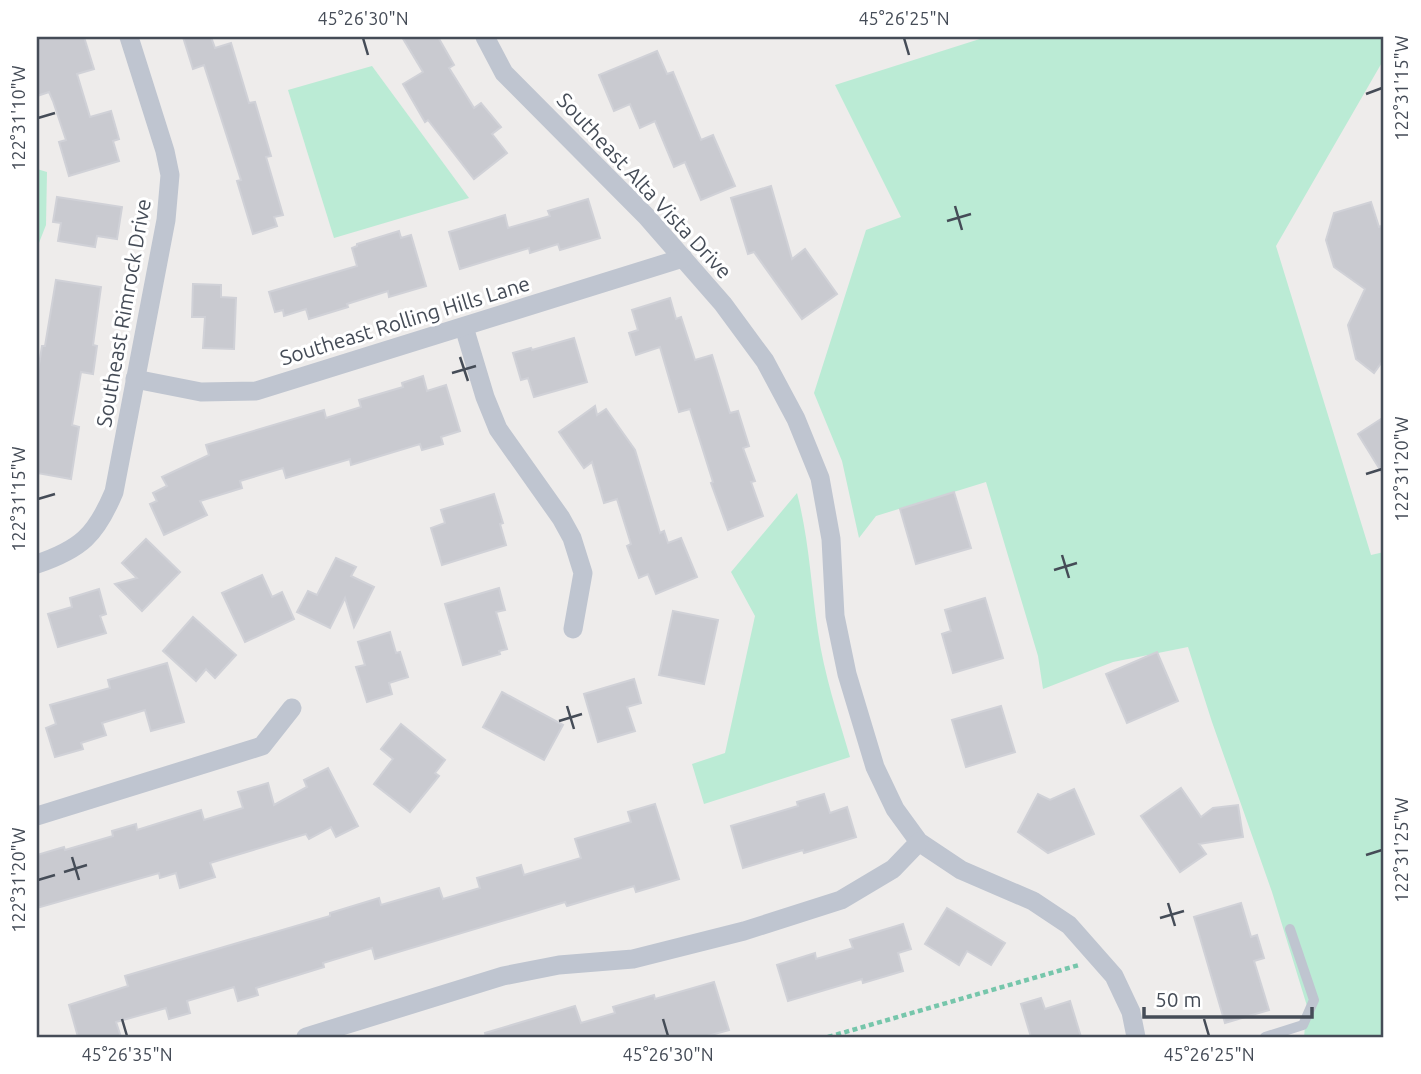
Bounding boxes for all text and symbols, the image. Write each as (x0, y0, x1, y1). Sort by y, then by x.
text: 45°26'30"N (317, 8, 409, 28)
text: 45°26'25"N (858, 8, 950, 28)
text: 122°31'15"W (1391, 35, 1411, 141)
text: 122°31'10"W (8, 65, 28, 171)
street label: Southeast Alta Vista Drive (553, 88, 737, 283)
street label: Southeast Rimrock Drive (91, 197, 155, 429)
street label: Southeast Rolling Hills Lane (277, 271, 533, 370)
text: 122°31'20"W (1391, 416, 1411, 522)
text: 122°31'15"W (8, 446, 28, 552)
text: 122°31'25"W (1391, 797, 1411, 903)
text: 122°31'20"W (8, 827, 28, 933)
scale bar (1144, 976, 1312, 1020)
text: 50 m (1155, 987, 1202, 1011)
text: 45°26'35"N (81, 1044, 173, 1064)
text: 45°26'30"N (622, 1044, 714, 1064)
text: 45°26'25"N (1163, 1044, 1255, 1064)

